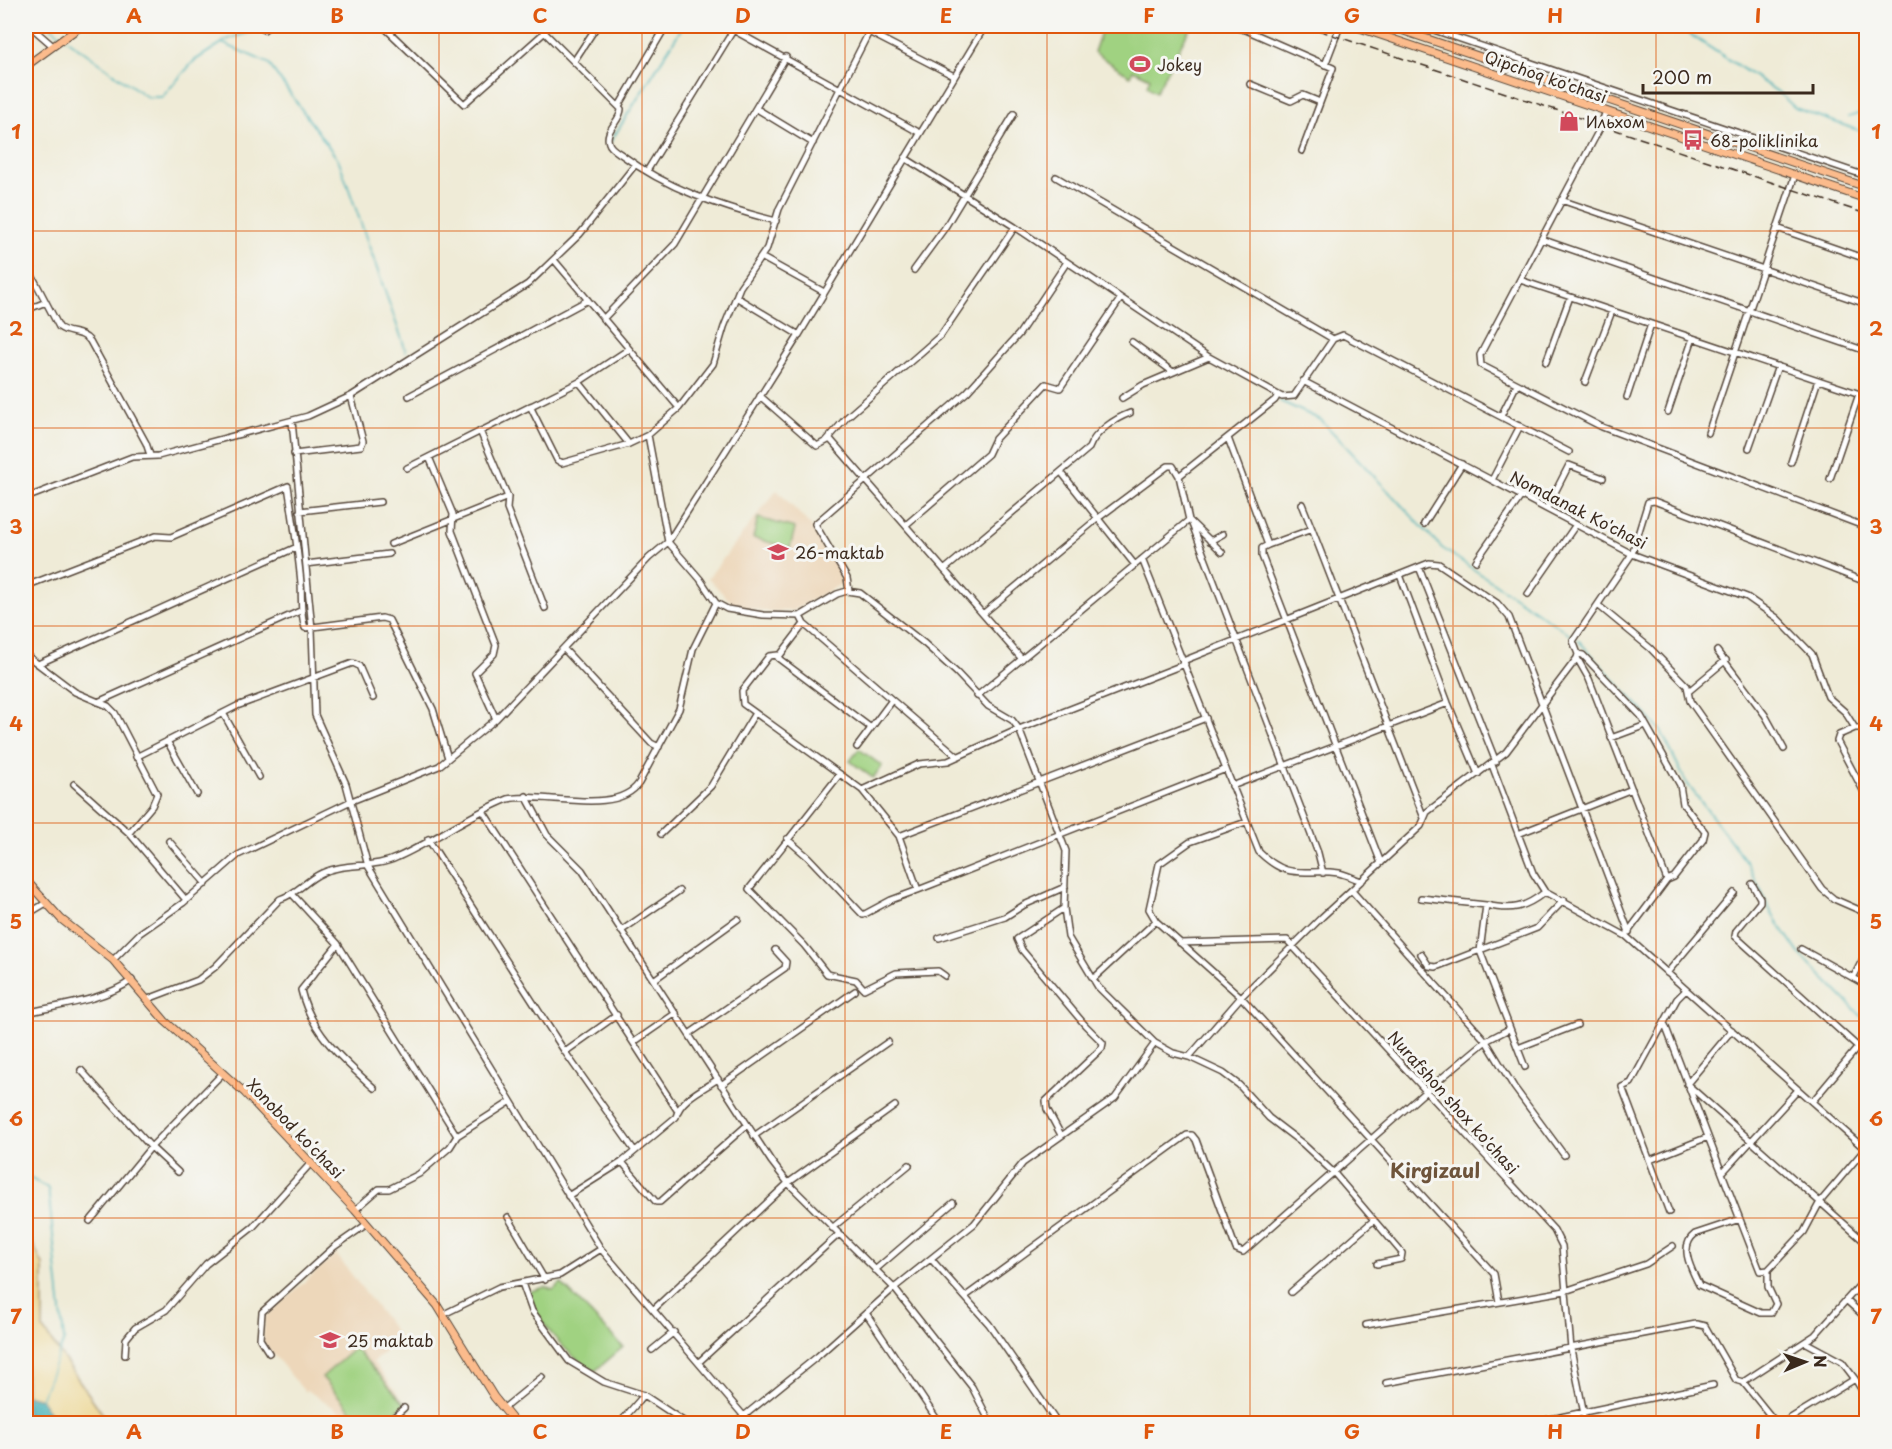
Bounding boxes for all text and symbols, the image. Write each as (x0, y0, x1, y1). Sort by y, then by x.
text: A (126, 0, 142, 30)
text: B (330, 0, 344, 30)
text: C (532, 0, 548, 30)
text: D (735, 0, 751, 30)
text: E (940, 0, 952, 30)
text: F (1143, 0, 1155, 30)
text: G (1344, 0, 1360, 30)
text: H (1547, 0, 1563, 30)
text: I (1755, 0, 1761, 30)
street label: Qipchoq ko'chasi (1482, 44, 1610, 108)
sports icon: Jokey (1128, 52, 1152, 76)
place label: Jokey (1157, 52, 1202, 76)
scale bar (1643, 57, 1812, 95)
text: 200 m (1652, 63, 1712, 90)
shop icon: Ильхом (1557, 109, 1581, 133)
place label: Ильхом (1586, 109, 1645, 133)
text: 1 (11, 116, 21, 146)
text: 1 (1871, 116, 1881, 146)
bus stop icon: 68-poliklinika (1681, 128, 1705, 152)
place label: 68-poliklinika (1710, 128, 1818, 152)
text: 2 (9, 313, 23, 343)
text: 2 (1869, 313, 1883, 343)
street label: Nomdanak Ko'chasi (1506, 464, 1652, 554)
text: 3 (9, 511, 23, 541)
text: 3 (1869, 511, 1883, 541)
school or university icon: 26-maktab (766, 540, 790, 564)
place label: 26-maktab (795, 540, 884, 564)
text: 4 (9, 708, 23, 738)
text: 4 (1869, 708, 1883, 738)
text: 5 (10, 906, 22, 936)
text: 5 (1870, 906, 1882, 936)
street label: Nurafshon shox ko'chasi (1383, 1025, 1525, 1179)
street label: Xonobod koʻchasi (242, 1073, 350, 1183)
text: 6 (9, 1103, 23, 1133)
text: 6 (1869, 1103, 1883, 1133)
district label: Kirgizaul (1390, 1155, 1480, 1185)
text: 7 (10, 1301, 22, 1331)
text: 7 (1870, 1301, 1882, 1331)
school or university icon: 25 maktab (318, 1328, 342, 1352)
place label: 25 maktab (347, 1328, 433, 1352)
north arrow (1775, 1332, 1835, 1392)
text: N (1809, 1355, 1833, 1368)
text: A (126, 1416, 142, 1446)
text: B (330, 1416, 344, 1446)
text: C (532, 1416, 548, 1446)
text: D (735, 1416, 751, 1446)
text: E (940, 1416, 952, 1446)
text: F (1143, 1416, 1155, 1446)
text: G (1344, 1416, 1360, 1446)
text: H (1547, 1416, 1563, 1446)
text: I (1755, 1416, 1761, 1446)

